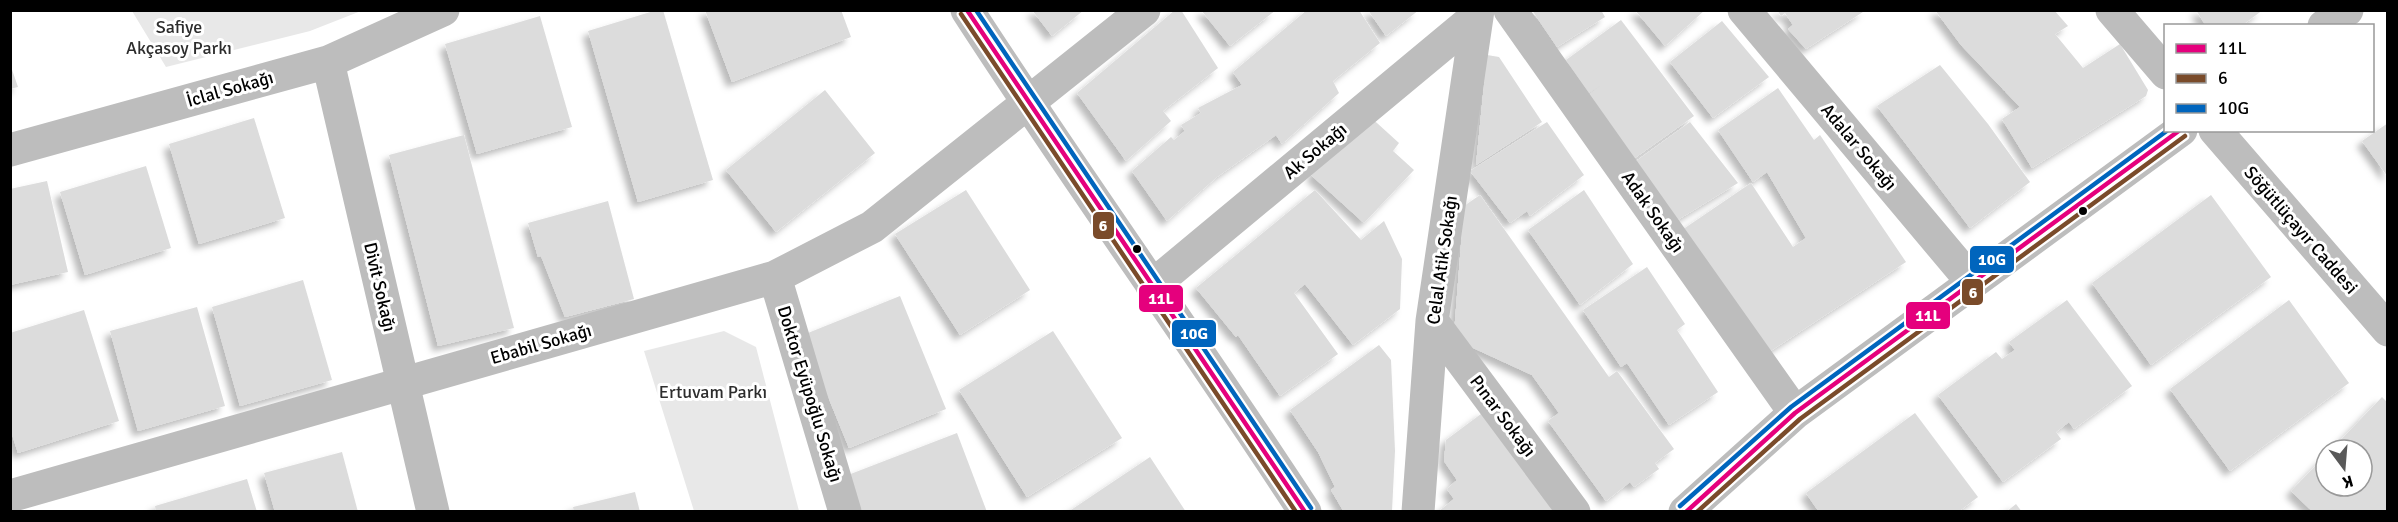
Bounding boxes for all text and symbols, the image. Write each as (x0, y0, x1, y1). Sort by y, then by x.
park label: Safiye Akçasoy Parkı (126, 16, 232, 59)
legend (2164, 24, 2374, 132)
text: 11L (2218, 37, 2247, 59)
street label: İclal Sokağı (184, 66, 276, 112)
text: 6 (2218, 67, 2228, 89)
text: 10G (2218, 97, 2249, 119)
street label: Adalar Sokağı (1816, 99, 1902, 195)
street label: Ak Sokağı (1279, 118, 1351, 184)
street label: Söğütlüçayır Caddesi (2240, 162, 2362, 298)
street label: Adak Sokağı (1617, 167, 1689, 257)
street label: Celal Atik Sokağı (1422, 194, 1462, 326)
unlabelled marker (2077, 205, 2089, 217)
line badge: 6 (1092, 211, 1115, 240)
text: 6 (1099, 216, 1108, 236)
street label: Divit Sokağı (359, 240, 401, 334)
unlabelled marker (1131, 243, 1143, 255)
line badge: 10G (1969, 245, 2015, 274)
text: 10G (1978, 250, 2006, 270)
line badge: 6 (1961, 278, 1984, 306)
text: 6 (1969, 283, 1978, 303)
line badge: 11L (1138, 284, 1184, 313)
text: 11L (1148, 289, 1174, 309)
line badge: 11L (1905, 301, 1951, 330)
street label: Doktor Eyüpoğlu Sokağı (773, 303, 847, 485)
text: 11L (1915, 306, 1941, 326)
street label: Ebabil Sokağı (488, 319, 594, 369)
line badge: 10G (1171, 319, 1217, 348)
text: 10G (1180, 324, 1208, 344)
street label: Pınar Sokağı (1465, 371, 1541, 461)
park label: Ertuvam Parkı (659, 381, 767, 403)
north arrow (2314, 438, 2374, 498)
text: K (2340, 470, 2355, 492)

